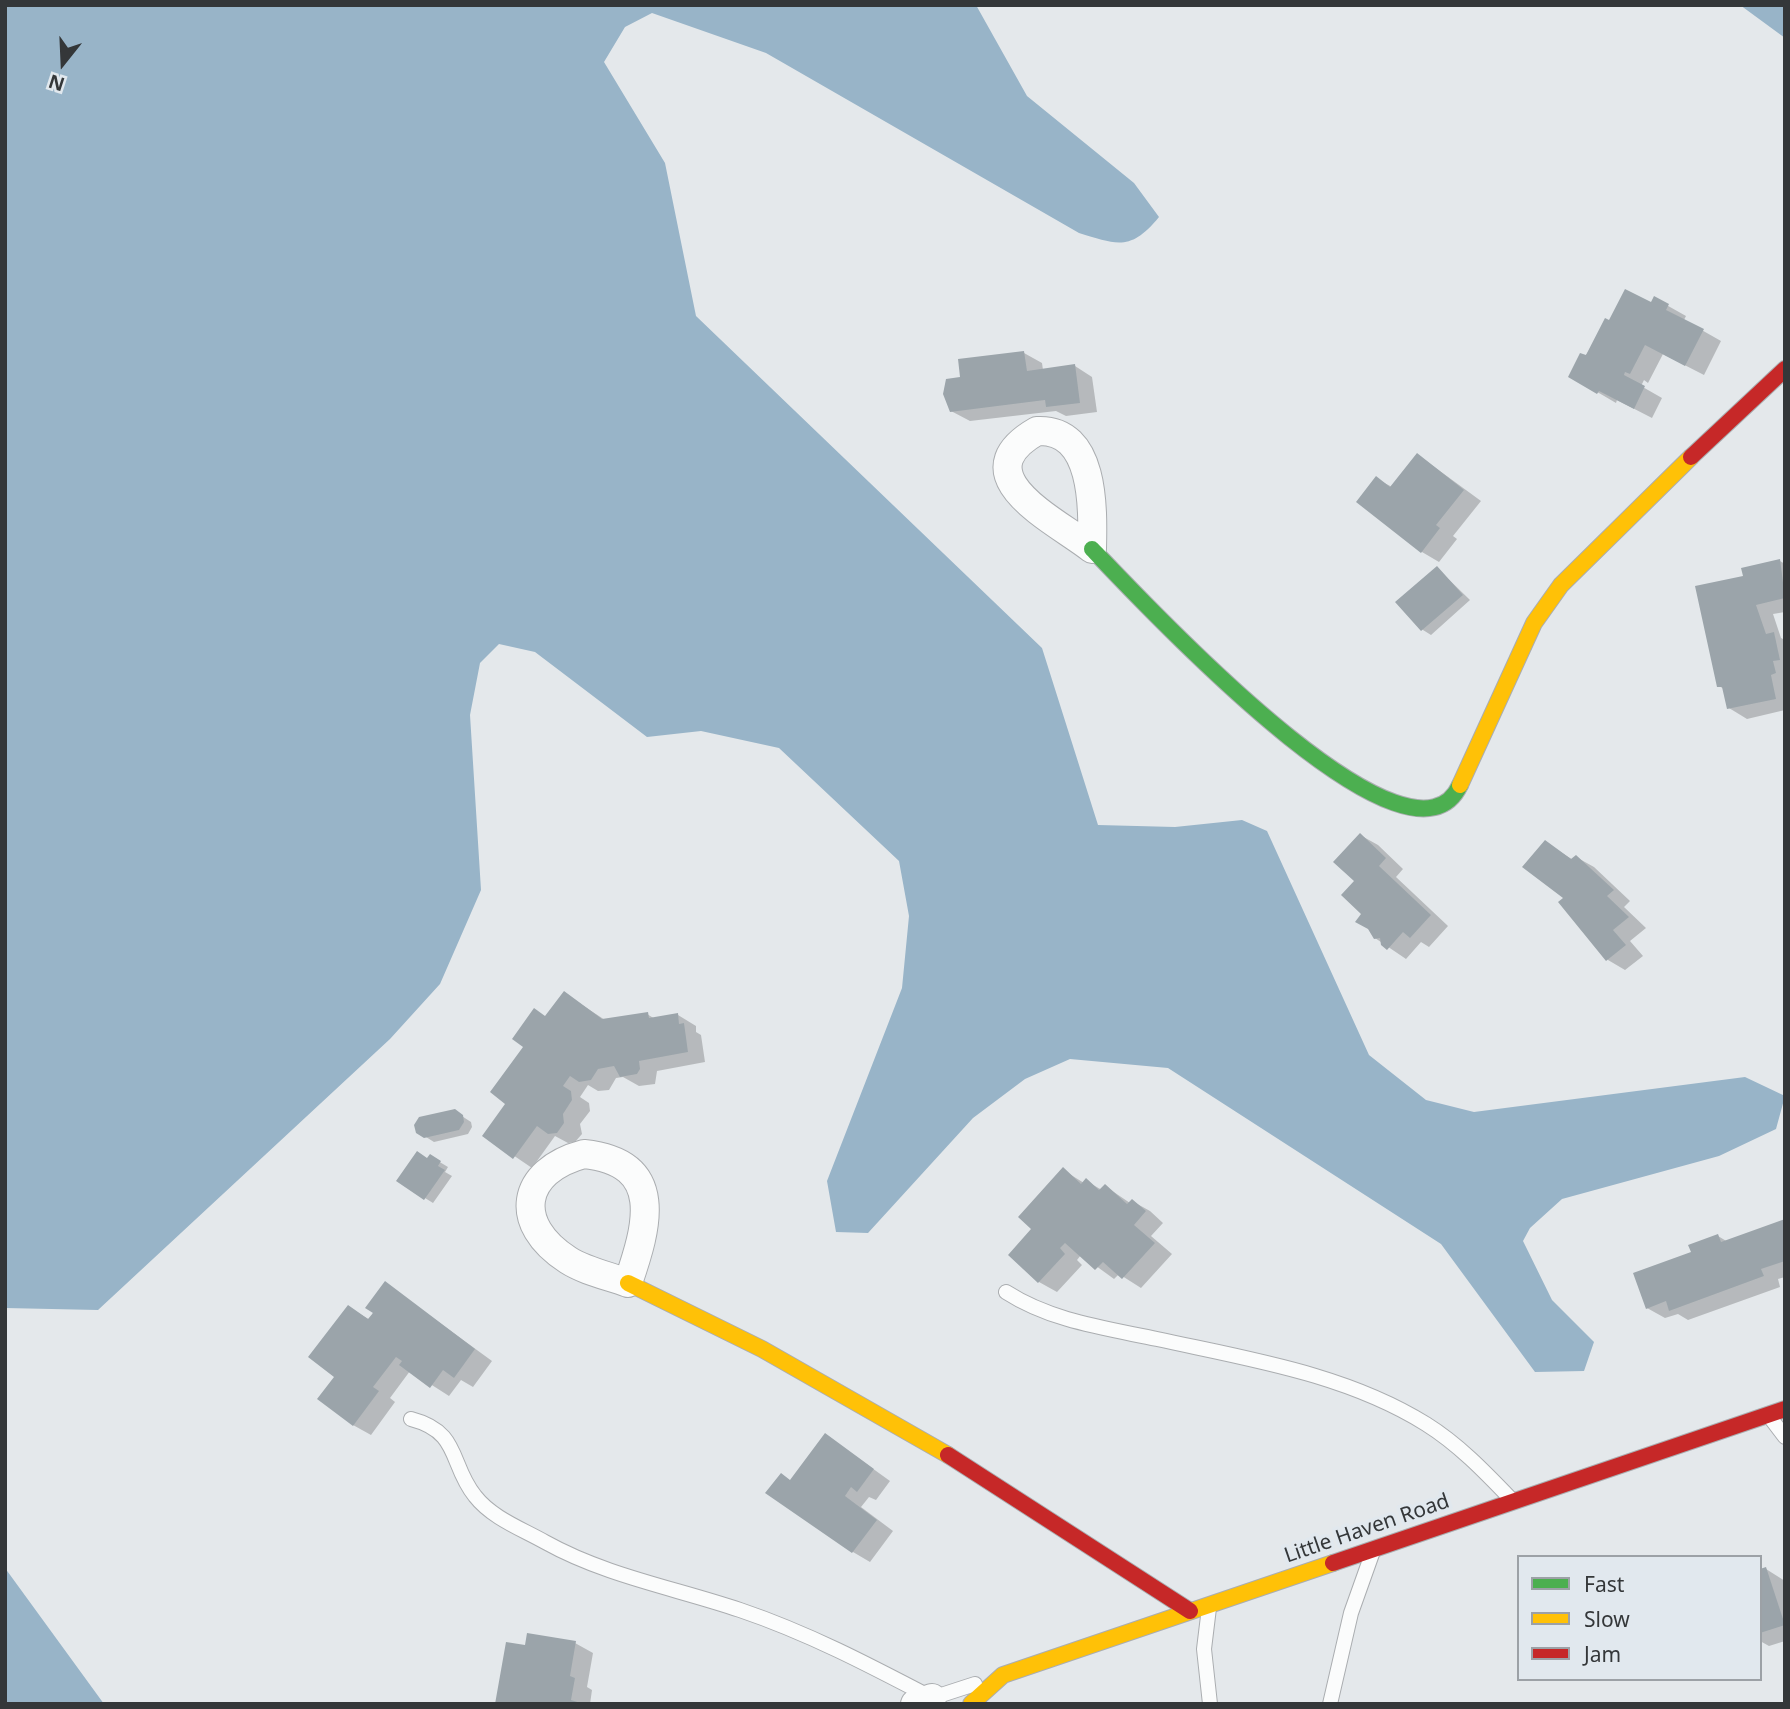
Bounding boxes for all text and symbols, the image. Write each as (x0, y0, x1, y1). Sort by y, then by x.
north arrow (28, 28, 98, 98)
text: N (45, 68, 68, 98)
street label: Little Haven Road (1281, 1489, 1453, 1569)
legend (1517, 1555, 1762, 1681)
text: Fast (1584, 1570, 1624, 1598)
text: Slow (1584, 1605, 1630, 1633)
text: Jam (1584, 1640, 1621, 1668)

